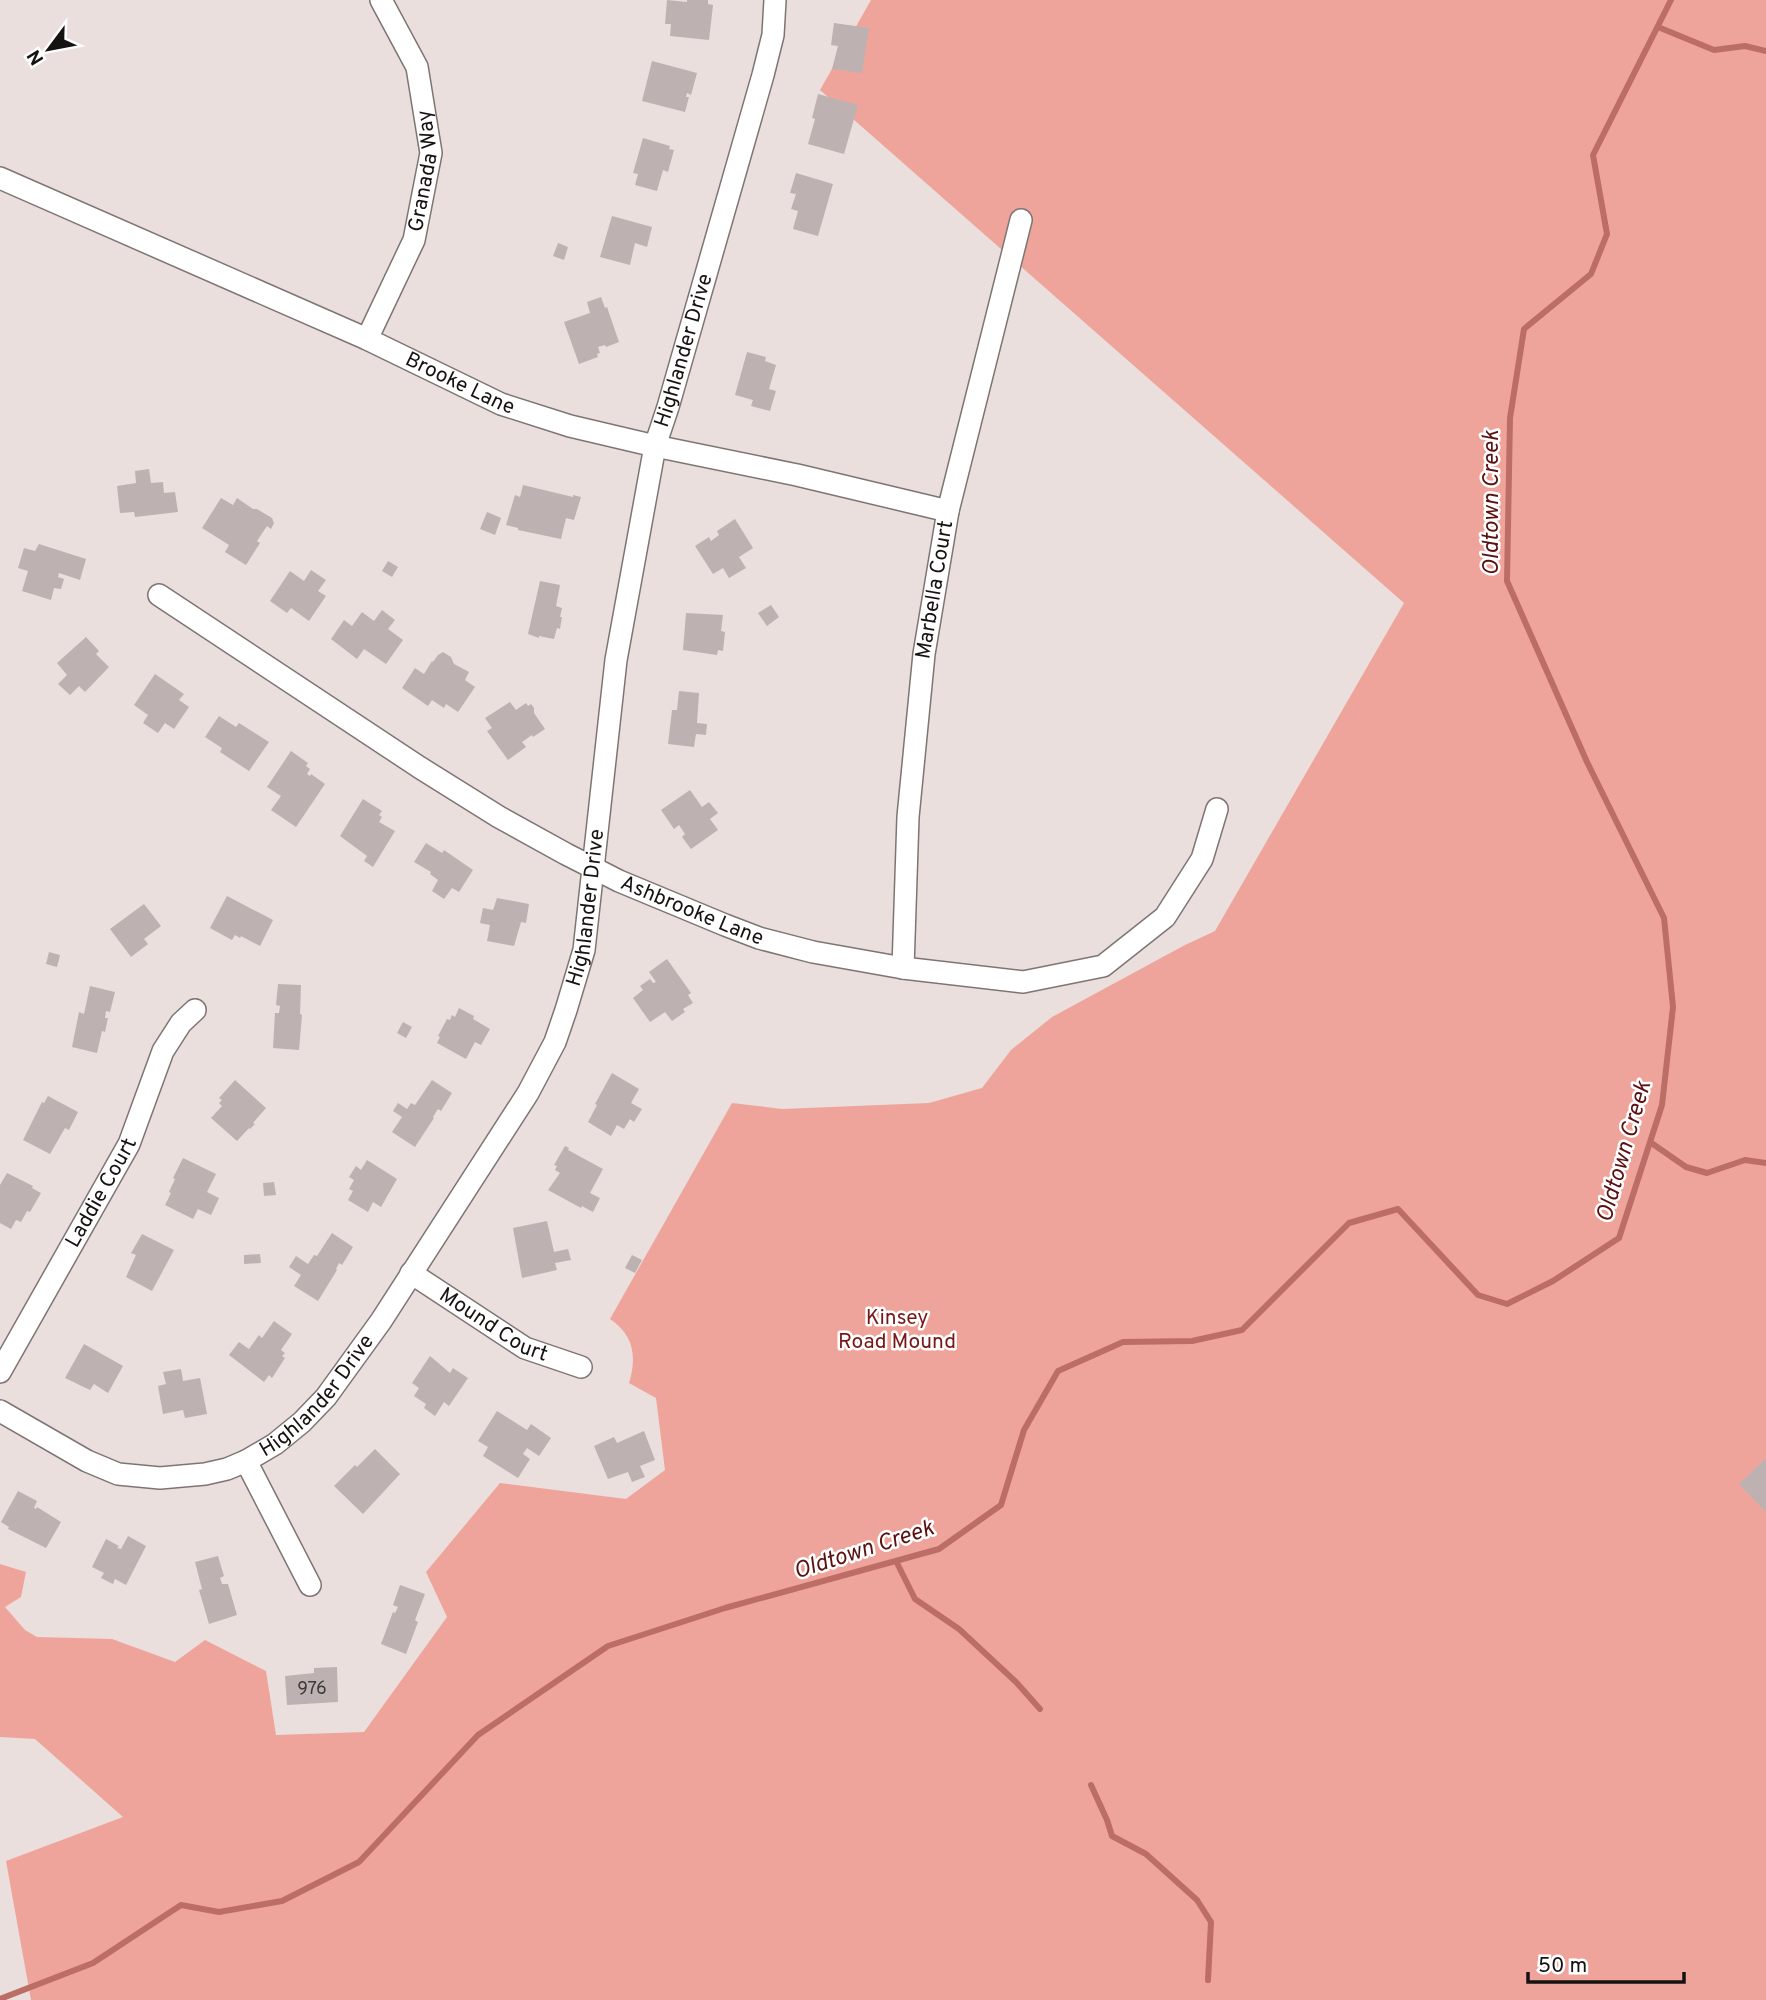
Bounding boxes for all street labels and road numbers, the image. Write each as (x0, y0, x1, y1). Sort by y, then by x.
street label: Granada Way (402, 108, 444, 234)
street label: Highlander Drive (649, 270, 719, 431)
street label: Brooke Lane (401, 346, 518, 421)
street label: Marbella Court (910, 519, 960, 661)
street label: Highlander Drive (560, 828, 611, 990)
street label: Ashbrooke Lane (616, 870, 767, 952)
street label: Laddie Court (60, 1135, 143, 1253)
street label: Mound Court (434, 1282, 551, 1368)
street label: Highlander Drive (255, 1329, 380, 1464)

